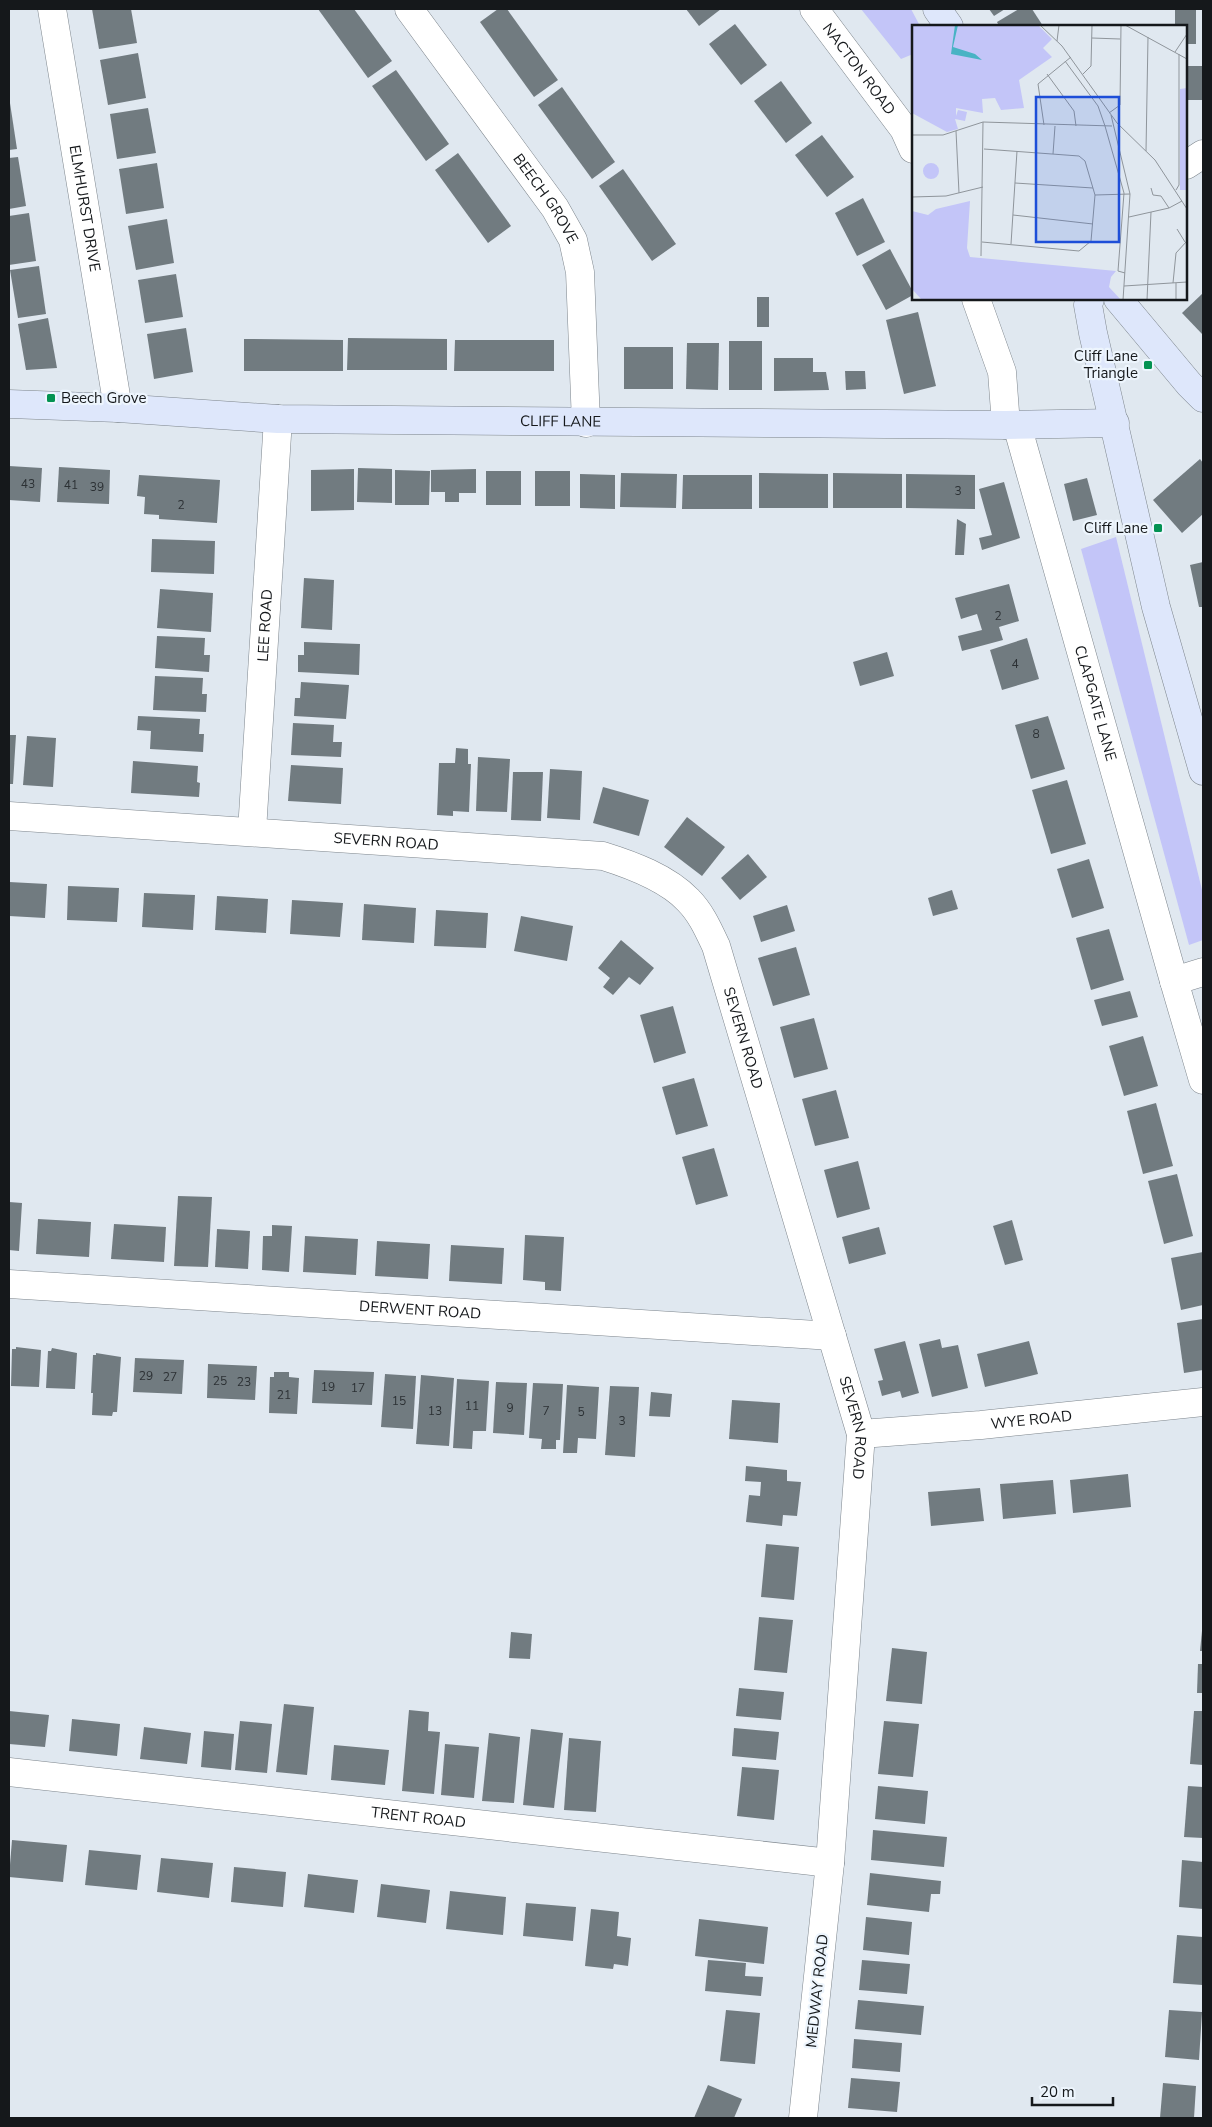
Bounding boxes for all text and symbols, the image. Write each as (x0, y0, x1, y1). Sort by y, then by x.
street label: NACTON ROAD (818, 19, 900, 119)
inset map (912, 25, 1187, 300)
street label: ELMHURST DRIVE (65, 143, 105, 273)
street label: BEECH GROVE (509, 150, 583, 247)
place label: Cliff Lane Triangle (1074, 346, 1138, 383)
marker: Cliff Lane Triangle (1142, 359, 1154, 371)
place label: Beech Grove (61, 388, 146, 408)
marker: Beech Grove (45, 392, 57, 404)
street label: CLIFF LANE (520, 411, 601, 432)
house number: 43 (21, 476, 35, 492)
house number: 41 (64, 477, 78, 493)
house number: 39 (90, 479, 104, 495)
house number: 3 (954, 483, 962, 499)
house number: 2 (177, 497, 185, 513)
place label: Cliff Lane (1084, 518, 1148, 538)
marker: Cliff Lane (1152, 522, 1164, 534)
street label: LEE ROAD (253, 588, 277, 662)
house number: 2 (994, 608, 1002, 624)
street label: CLAPGATE LANE (1070, 643, 1121, 763)
house number: 4 (1011, 656, 1019, 672)
house number: 8 (1032, 726, 1040, 742)
street label: SEVERN ROAD (333, 828, 439, 855)
street label: SEVERN ROAD (719, 985, 768, 1091)
street label: DERWENT ROAD (358, 1296, 482, 1324)
house number: 29 (139, 1368, 153, 1384)
house number: 27 (163, 1369, 177, 1385)
house number: 25 (213, 1373, 227, 1389)
house number: 23 (237, 1374, 251, 1390)
street label: SEVERN ROAD (834, 1374, 871, 1480)
house number: 19 (321, 1379, 335, 1395)
house number: 17 (351, 1380, 365, 1396)
house number: 21 (277, 1387, 291, 1403)
house number: 15 (392, 1393, 406, 1409)
house number: 11 (465, 1398, 479, 1414)
house number: 9 (506, 1400, 514, 1416)
house number: 13 (428, 1403, 442, 1419)
house number: 7 (542, 1403, 550, 1419)
house number: 5 (577, 1404, 585, 1420)
street label: WYE ROAD (990, 1406, 1073, 1434)
house number: 3 (618, 1413, 626, 1429)
street label: TRENT ROAD (370, 1802, 467, 1833)
street label: MEDWAY ROAD (801, 1933, 833, 2049)
scale bar (1032, 2074, 1113, 2106)
text: 20 m (1040, 2082, 1075, 2102)

